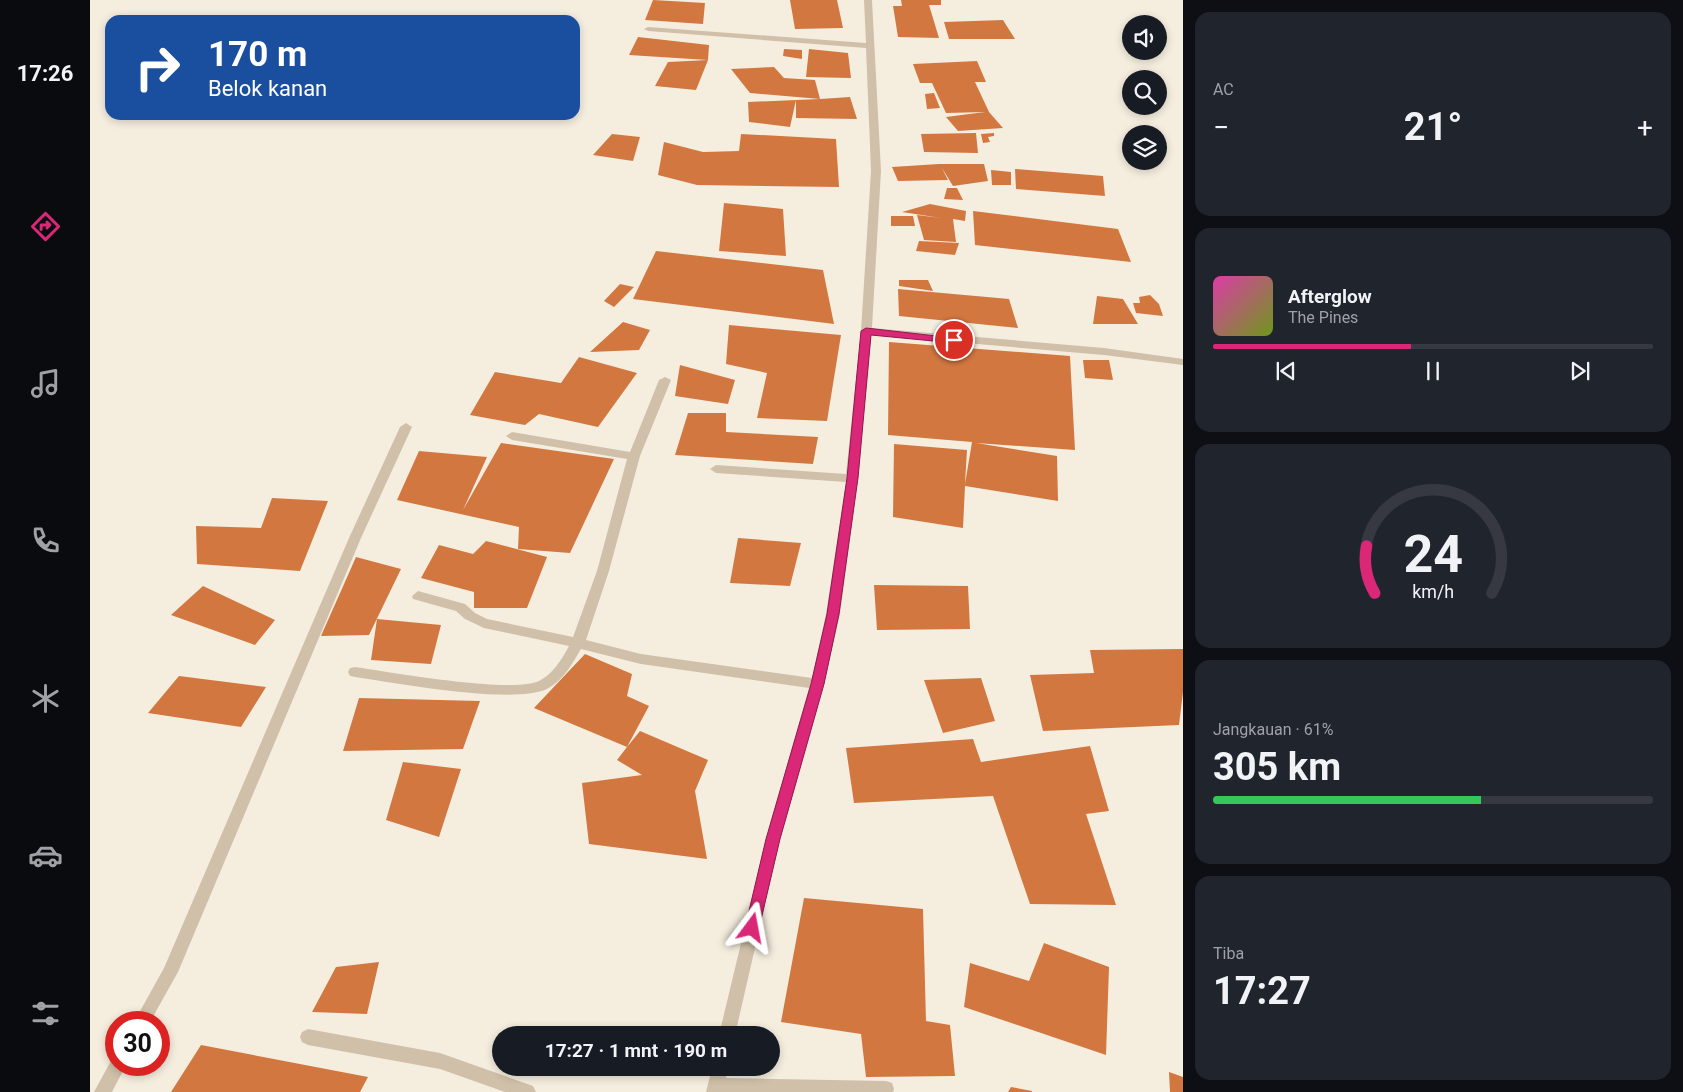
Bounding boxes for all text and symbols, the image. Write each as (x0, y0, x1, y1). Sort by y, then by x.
map controls (1122, 15, 1167, 170)
button: sound (1122, 15, 1167, 60)
text: 170 m (208, 34, 307, 75)
icon: right (125, 35, 190, 100)
text: 17:26 (17, 61, 73, 86)
button: search (1122, 70, 1167, 115)
text: Belok kanan (208, 76, 327, 101)
text: AC (1213, 80, 1234, 99)
text: 21° (1404, 105, 1462, 149)
text: − (1213, 111, 1229, 144)
text: + (1637, 111, 1653, 144)
button: layers (1122, 125, 1167, 170)
icon: directions (28, 209, 63, 244)
text: Afterglow (1288, 285, 1372, 308)
text: The Pines (1288, 308, 1358, 327)
pin (933, 319, 975, 361)
icon: arrive (940, 326, 968, 354)
icon: previous (1272, 357, 1300, 385)
icon: pause (1419, 357, 1447, 385)
icon: next (1566, 357, 1594, 385)
icon: music (28, 366, 63, 401)
icon: phone (28, 523, 63, 558)
text: 24 (1403, 524, 1463, 585)
text: km/h (1412, 581, 1454, 602)
icon: climate (28, 681, 63, 716)
text: Jangkauan · 61% (1213, 720, 1333, 739)
text: 305 km (1213, 745, 1341, 789)
icon: car (28, 838, 63, 873)
position arrow (725, 901, 777, 953)
text: Tiba (1213, 944, 1244, 963)
text: 17:27 (1213, 969, 1311, 1013)
icon: filters (28, 996, 63, 1031)
speed limit sign: 30 (105, 1011, 170, 1076)
text: 17:27 · 1 mnt · 190 m (545, 1039, 727, 1062)

